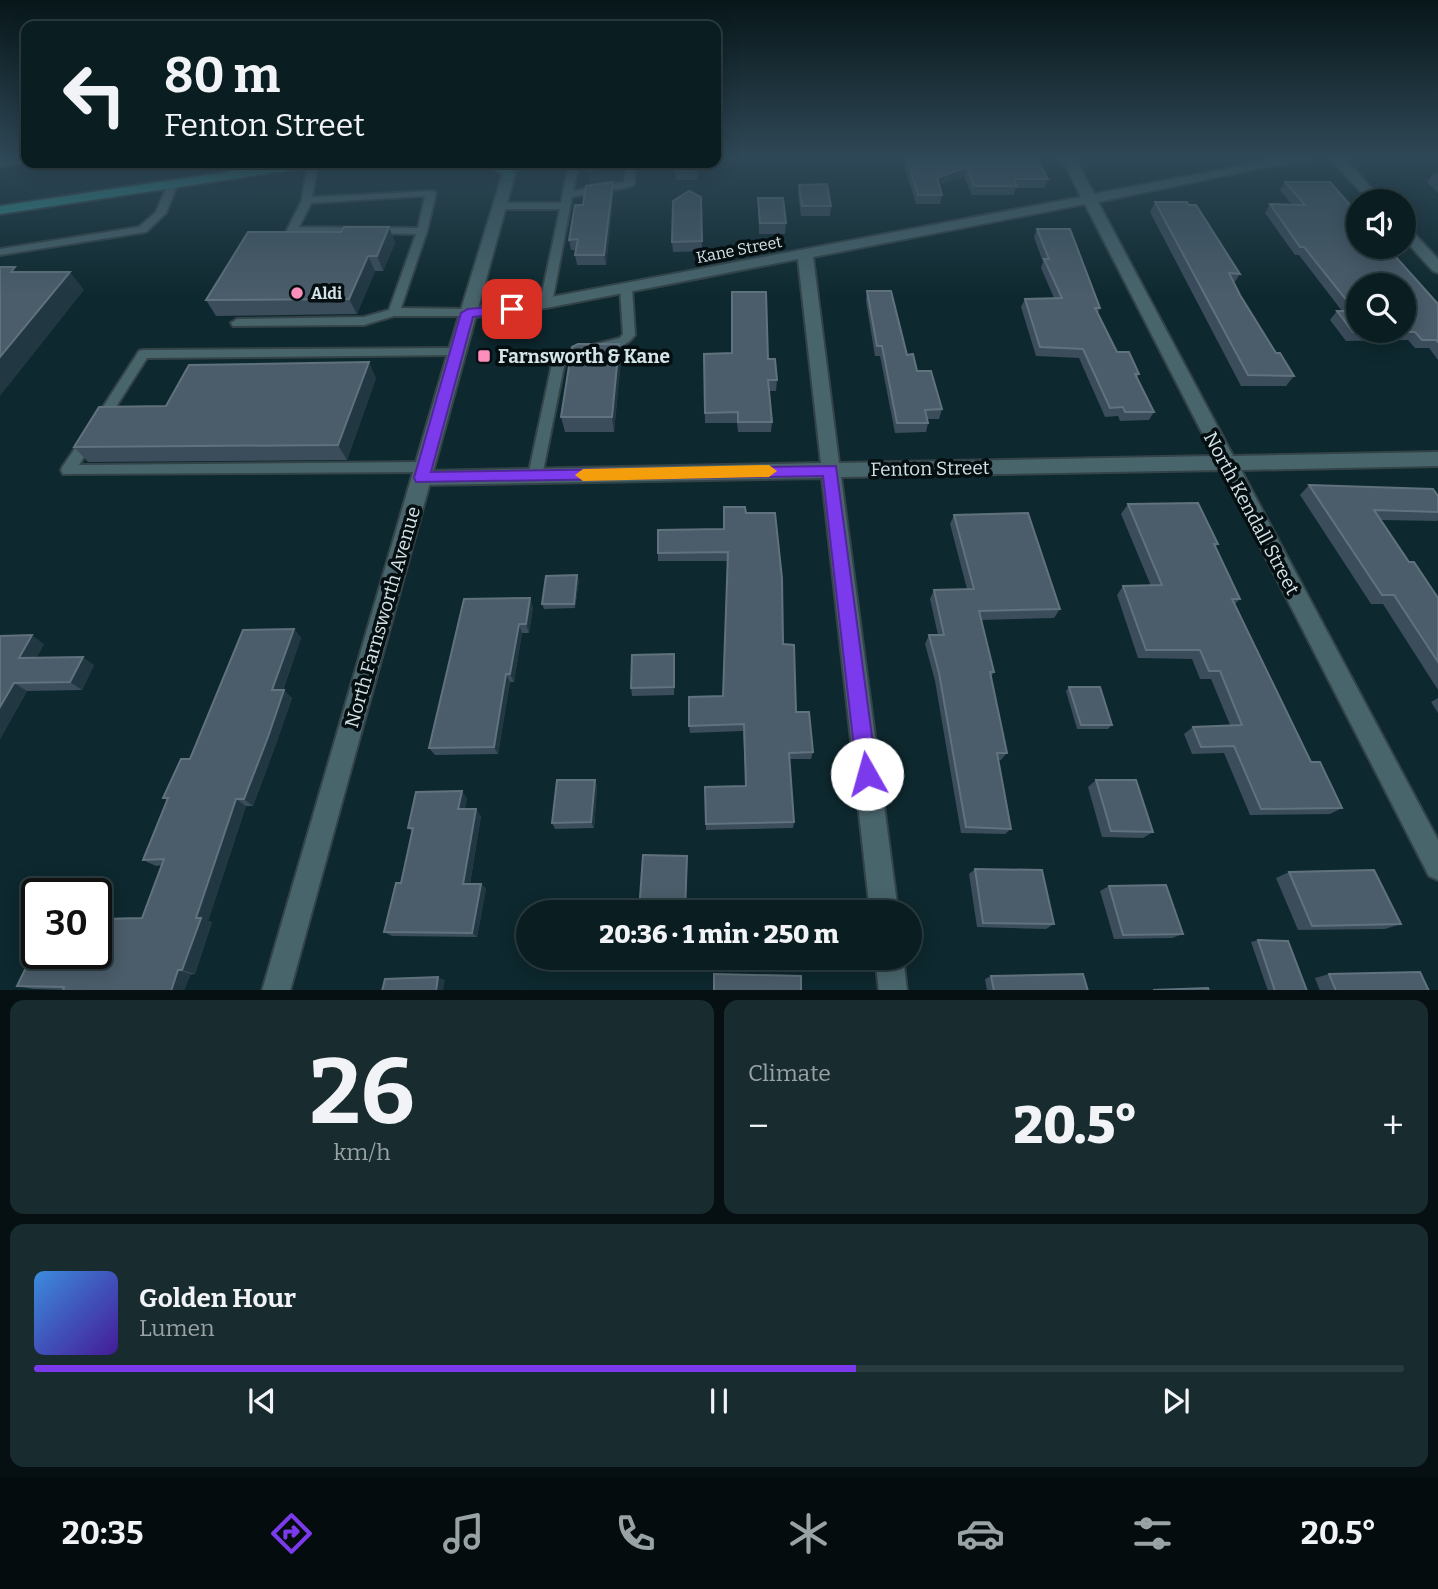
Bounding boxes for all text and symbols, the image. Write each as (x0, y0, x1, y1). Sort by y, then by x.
text: 80 m (164, 46, 280, 105)
icon: left (49, 49, 140, 140)
text: Fenton Street (164, 106, 365, 144)
map controls (1346, 189, 1416, 343)
button: sound (1346, 189, 1416, 259)
street label: Kane Street (695, 232, 784, 267)
button: search (1346, 273, 1416, 343)
pin (482, 279, 542, 339)
place label: Aldi (311, 284, 342, 303)
marker: Aldi (289, 285, 305, 301)
icon: arrive (493, 290, 531, 328)
place label: Farnsworth & Kane (498, 345, 670, 368)
marker: Farnsworth & Kane (476, 348, 492, 364)
street label: North Kendall Street (1199, 428, 1304, 599)
street label: Fenton Street (870, 456, 990, 481)
street label: North Farnsworth Avenue (340, 504, 425, 730)
position arrow (830, 737, 904, 811)
speed limit sign: 30 (21, 878, 112, 969)
text: 20:36 · 1 min · 250 m (599, 919, 839, 950)
text: 26 (309, 1038, 415, 1147)
text: Climate (748, 1059, 831, 1087)
text: 20.5° (1013, 1094, 1138, 1157)
text: − (748, 1103, 769, 1149)
text: + (1382, 1103, 1404, 1149)
text: km/h (334, 1138, 390, 1166)
text: Golden Hour (139, 1283, 296, 1314)
text: Lumen (139, 1314, 215, 1342)
icon: previous (243, 1382, 281, 1420)
icon: pause (700, 1382, 738, 1420)
icon: next (1157, 1382, 1195, 1420)
icon: directions (267, 1509, 316, 1558)
icon: music (439, 1509, 488, 1558)
icon: phone (611, 1509, 660, 1558)
icon: climate (784, 1509, 833, 1558)
icon: car (956, 1509, 1005, 1558)
icon: filters (1128, 1509, 1177, 1558)
text: 20:35 (62, 1514, 143, 1552)
text: 20.5° (1301, 1514, 1376, 1552)

